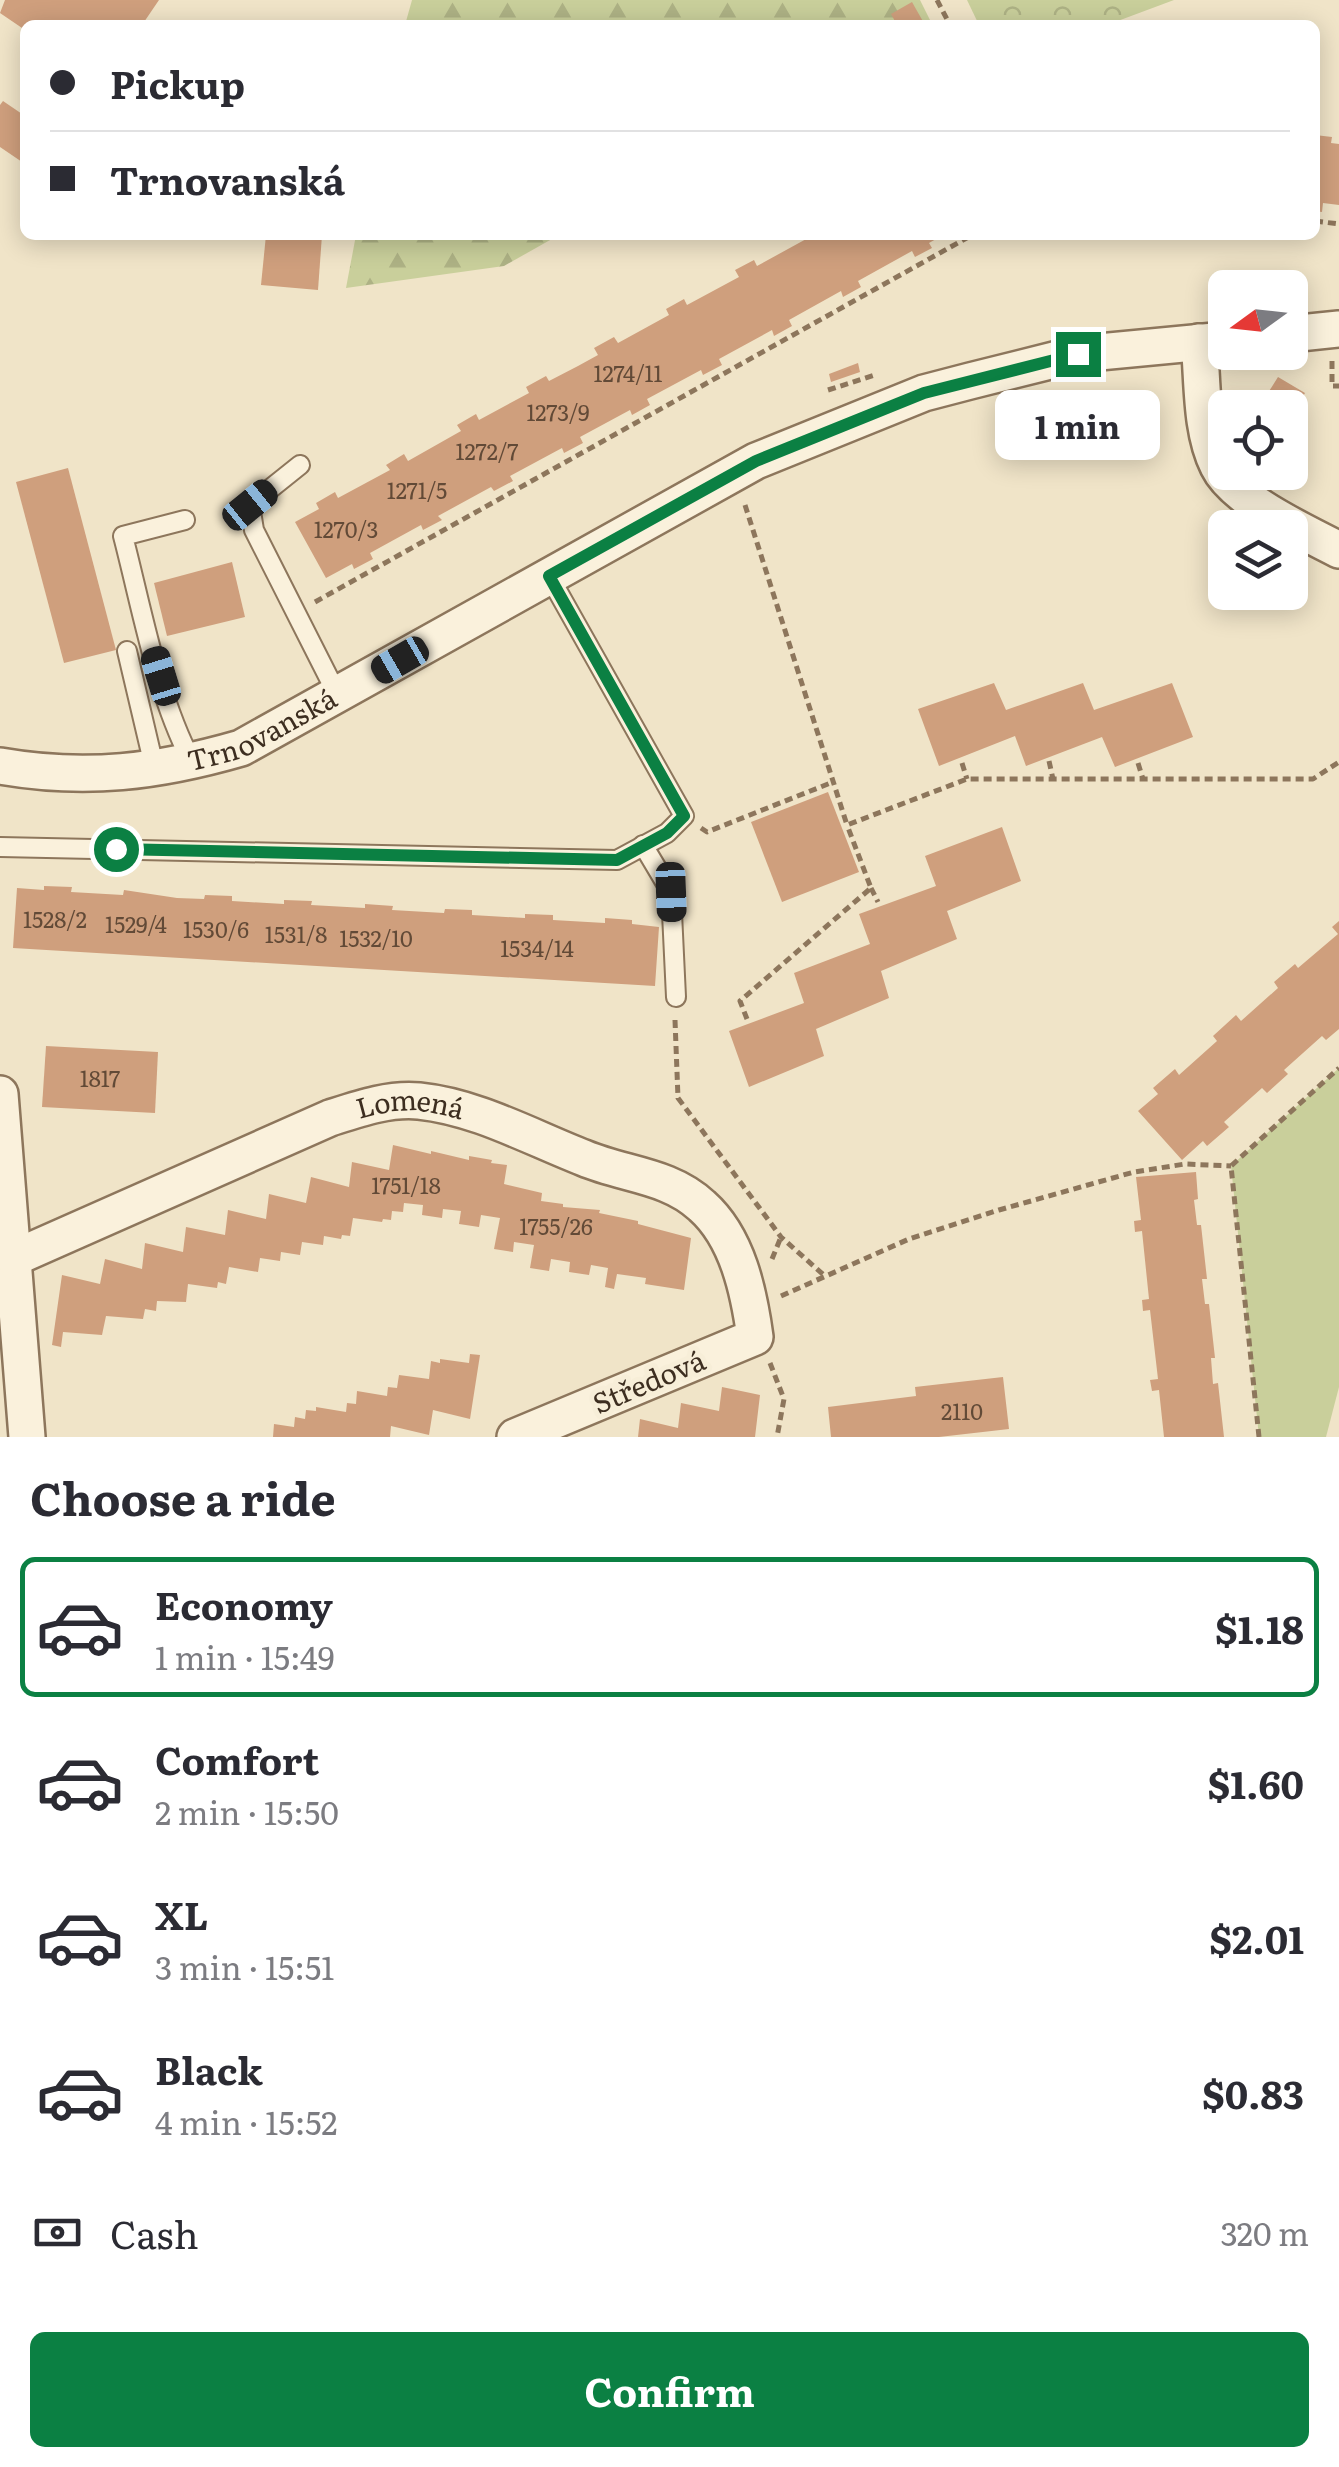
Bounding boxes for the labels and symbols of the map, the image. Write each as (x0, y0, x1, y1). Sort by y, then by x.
north arrow (1208, 270, 1308, 370)
route end (1056, 332, 1101, 377)
house number: 1274/11 (594, 356, 663, 389)
callout: 1 min (996, 389, 1160, 459)
house number: 1273/9 (526, 395, 590, 428)
house number: 1272/7 (456, 434, 518, 467)
house number: 1271/5 (387, 473, 447, 506)
car (217, 474, 283, 536)
house number: 1270/3 (314, 512, 378, 545)
car (367, 632, 433, 688)
car (138, 643, 184, 709)
street label: Trnovanská (183, 676, 344, 780)
route start (94, 827, 139, 872)
car (655, 861, 687, 923)
house number: 1528/2 (23, 902, 87, 935)
house number: 1529/4 (105, 907, 167, 940)
house number: 1530/6 (183, 912, 249, 945)
house number: 1531/8 (265, 917, 327, 950)
house number: 1532/10 (339, 921, 413, 954)
house number: 1534/14 (500, 931, 574, 964)
house number: 1817 (80, 1061, 120, 1094)
street label: Lomená (351, 1077, 470, 1128)
house number: 1751/18 (371, 1168, 441, 1201)
house number: 1755/26 (519, 1209, 593, 1242)
street label: Středová (585, 1338, 711, 1423)
house number: 2110 (941, 1394, 983, 1427)

